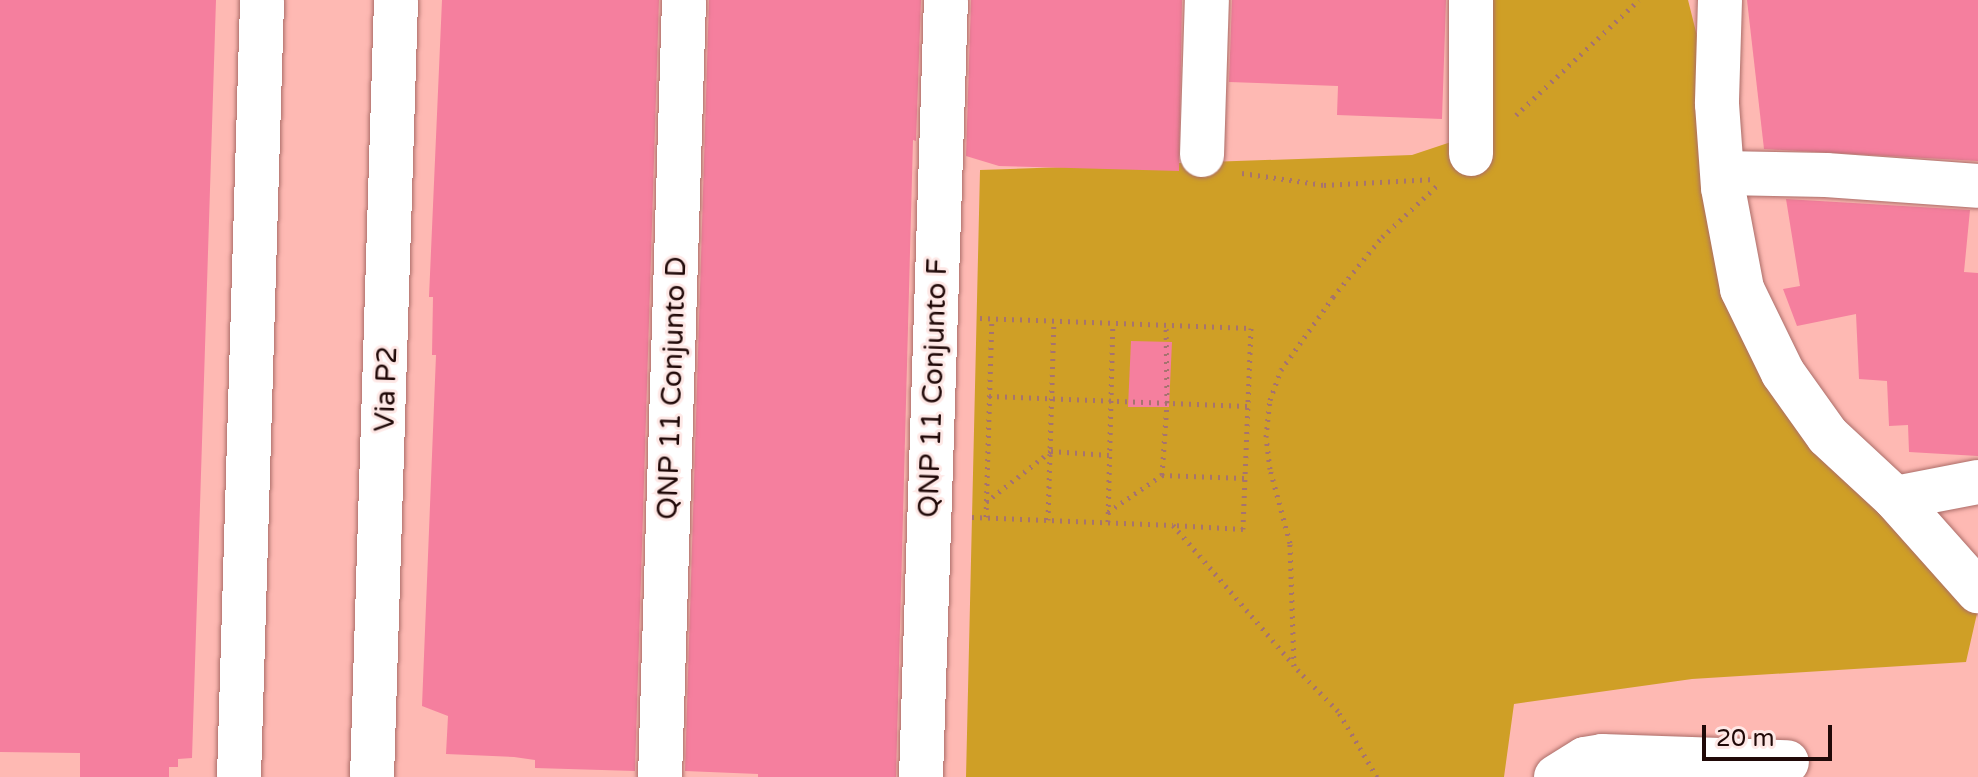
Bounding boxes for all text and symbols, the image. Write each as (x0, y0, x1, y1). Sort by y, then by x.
street label: QNP 11 Conjunto D (651, 256, 693, 520)
street label: QNP 11 Conjunto F (912, 258, 954, 518)
street label: Via P2 (368, 346, 404, 432)
scale bar (1706, 709, 1836, 759)
text: 20 m (1716, 724, 1774, 753)

